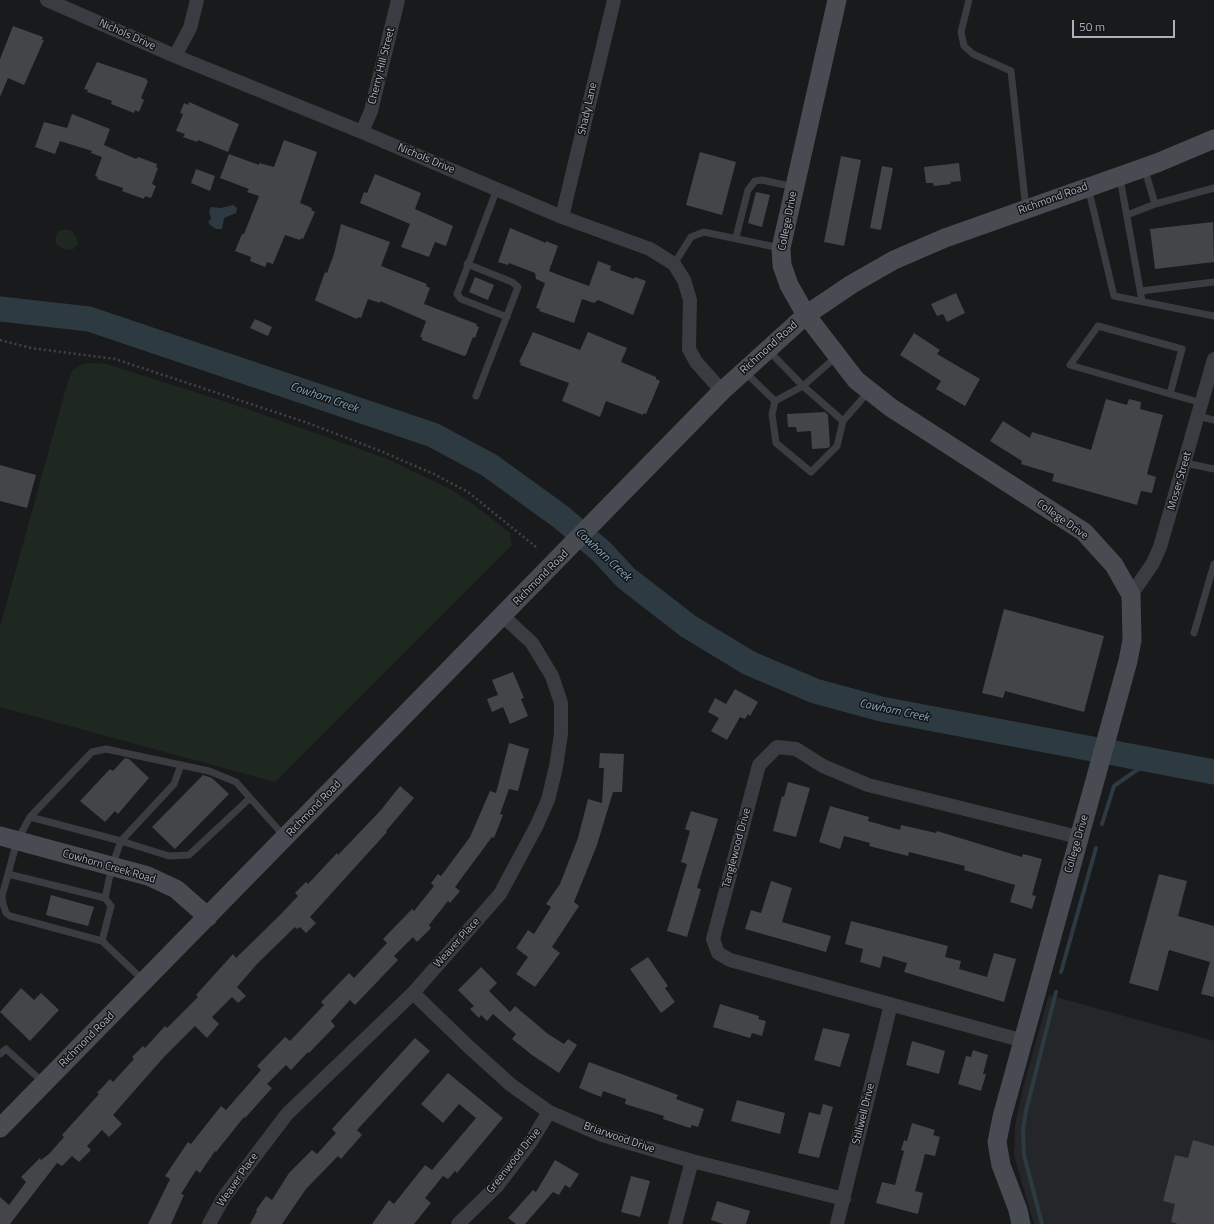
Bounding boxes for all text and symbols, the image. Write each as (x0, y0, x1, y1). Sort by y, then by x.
scale bar (1074, 12, 1177, 38)
street label: Nichols Drive (97, 17, 157, 53)
text: 50 m (1079, 17, 1105, 36)
street label: Cherry Hill Street (366, 26, 398, 106)
street label: Shady Lane (576, 82, 600, 136)
street label: Nichols Drive (396, 141, 456, 177)
street label: Richmond Road (1017, 180, 1089, 218)
street label: College Drive (776, 190, 800, 252)
street label: Richmond Road (738, 319, 800, 377)
water label: Cowhorn Creek (288, 380, 360, 416)
street label: Moser Street (1165, 450, 1195, 512)
street label: College Drive (1034, 497, 1090, 543)
water label: Cowhorn Creek (572, 526, 634, 584)
street label: Richmond Road (511, 548, 571, 608)
water label: Cowhorn Creek (858, 697, 930, 725)
street label: Richmond Road (284, 778, 344, 840)
street label: Tanglewood Drive (720, 807, 754, 889)
street label: College Drive (1062, 813, 1092, 875)
street label: Cowhorn Creek Road (61, 847, 157, 887)
street label: Weaver Place (431, 915, 483, 971)
street label: Richmond Road (57, 1010, 117, 1070)
street label: Stillwell Drive (850, 1082, 878, 1146)
street label: Briarwood Drive (582, 1120, 656, 1156)
street label: Greenwood Drive (484, 1126, 544, 1196)
street label: Weaver Place (215, 1151, 261, 1209)

